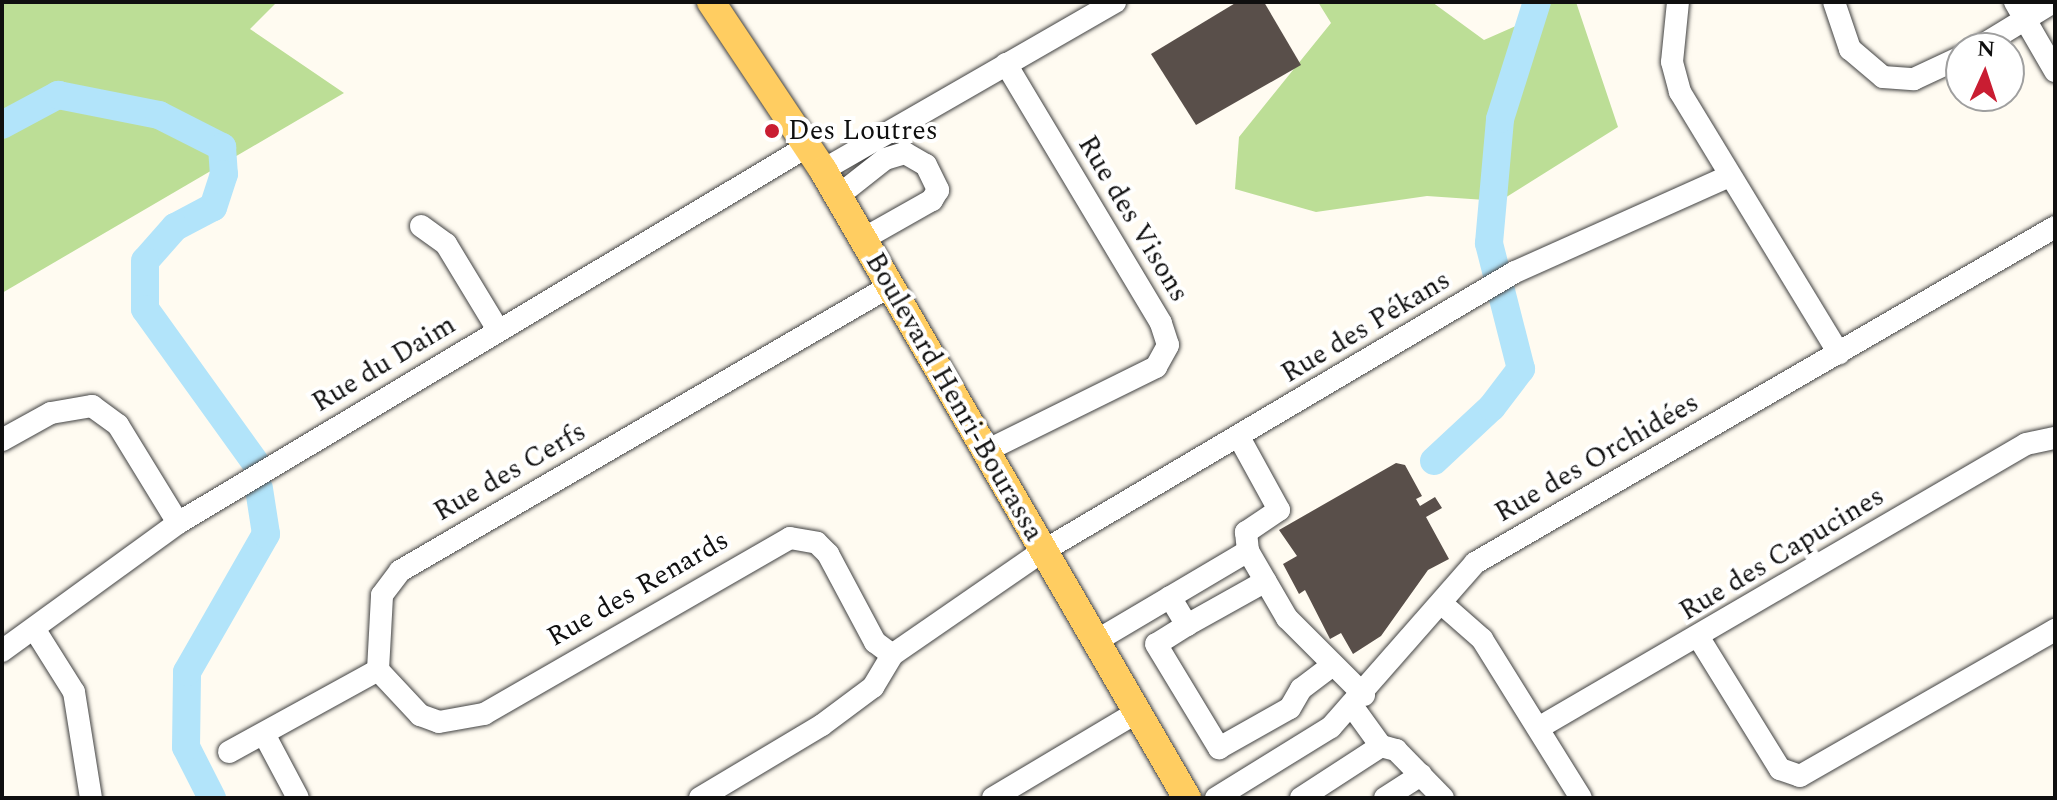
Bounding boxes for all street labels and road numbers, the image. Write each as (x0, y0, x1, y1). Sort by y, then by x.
street label: Rue des Visons (1070, 130, 1196, 308)
street label: Boulevard Henri-Bourassa (858, 247, 1050, 547)
street label: Rue des Pékans (1275, 263, 1457, 391)
street label: Rue du Daim (306, 308, 462, 420)
street label: Rue des Orchidées (1489, 386, 1705, 530)
street label: Rue des Cerfs (428, 415, 592, 529)
street label: Rue des Capucines (1674, 480, 1890, 628)
street label: Rue des Renards (541, 523, 735, 655)

